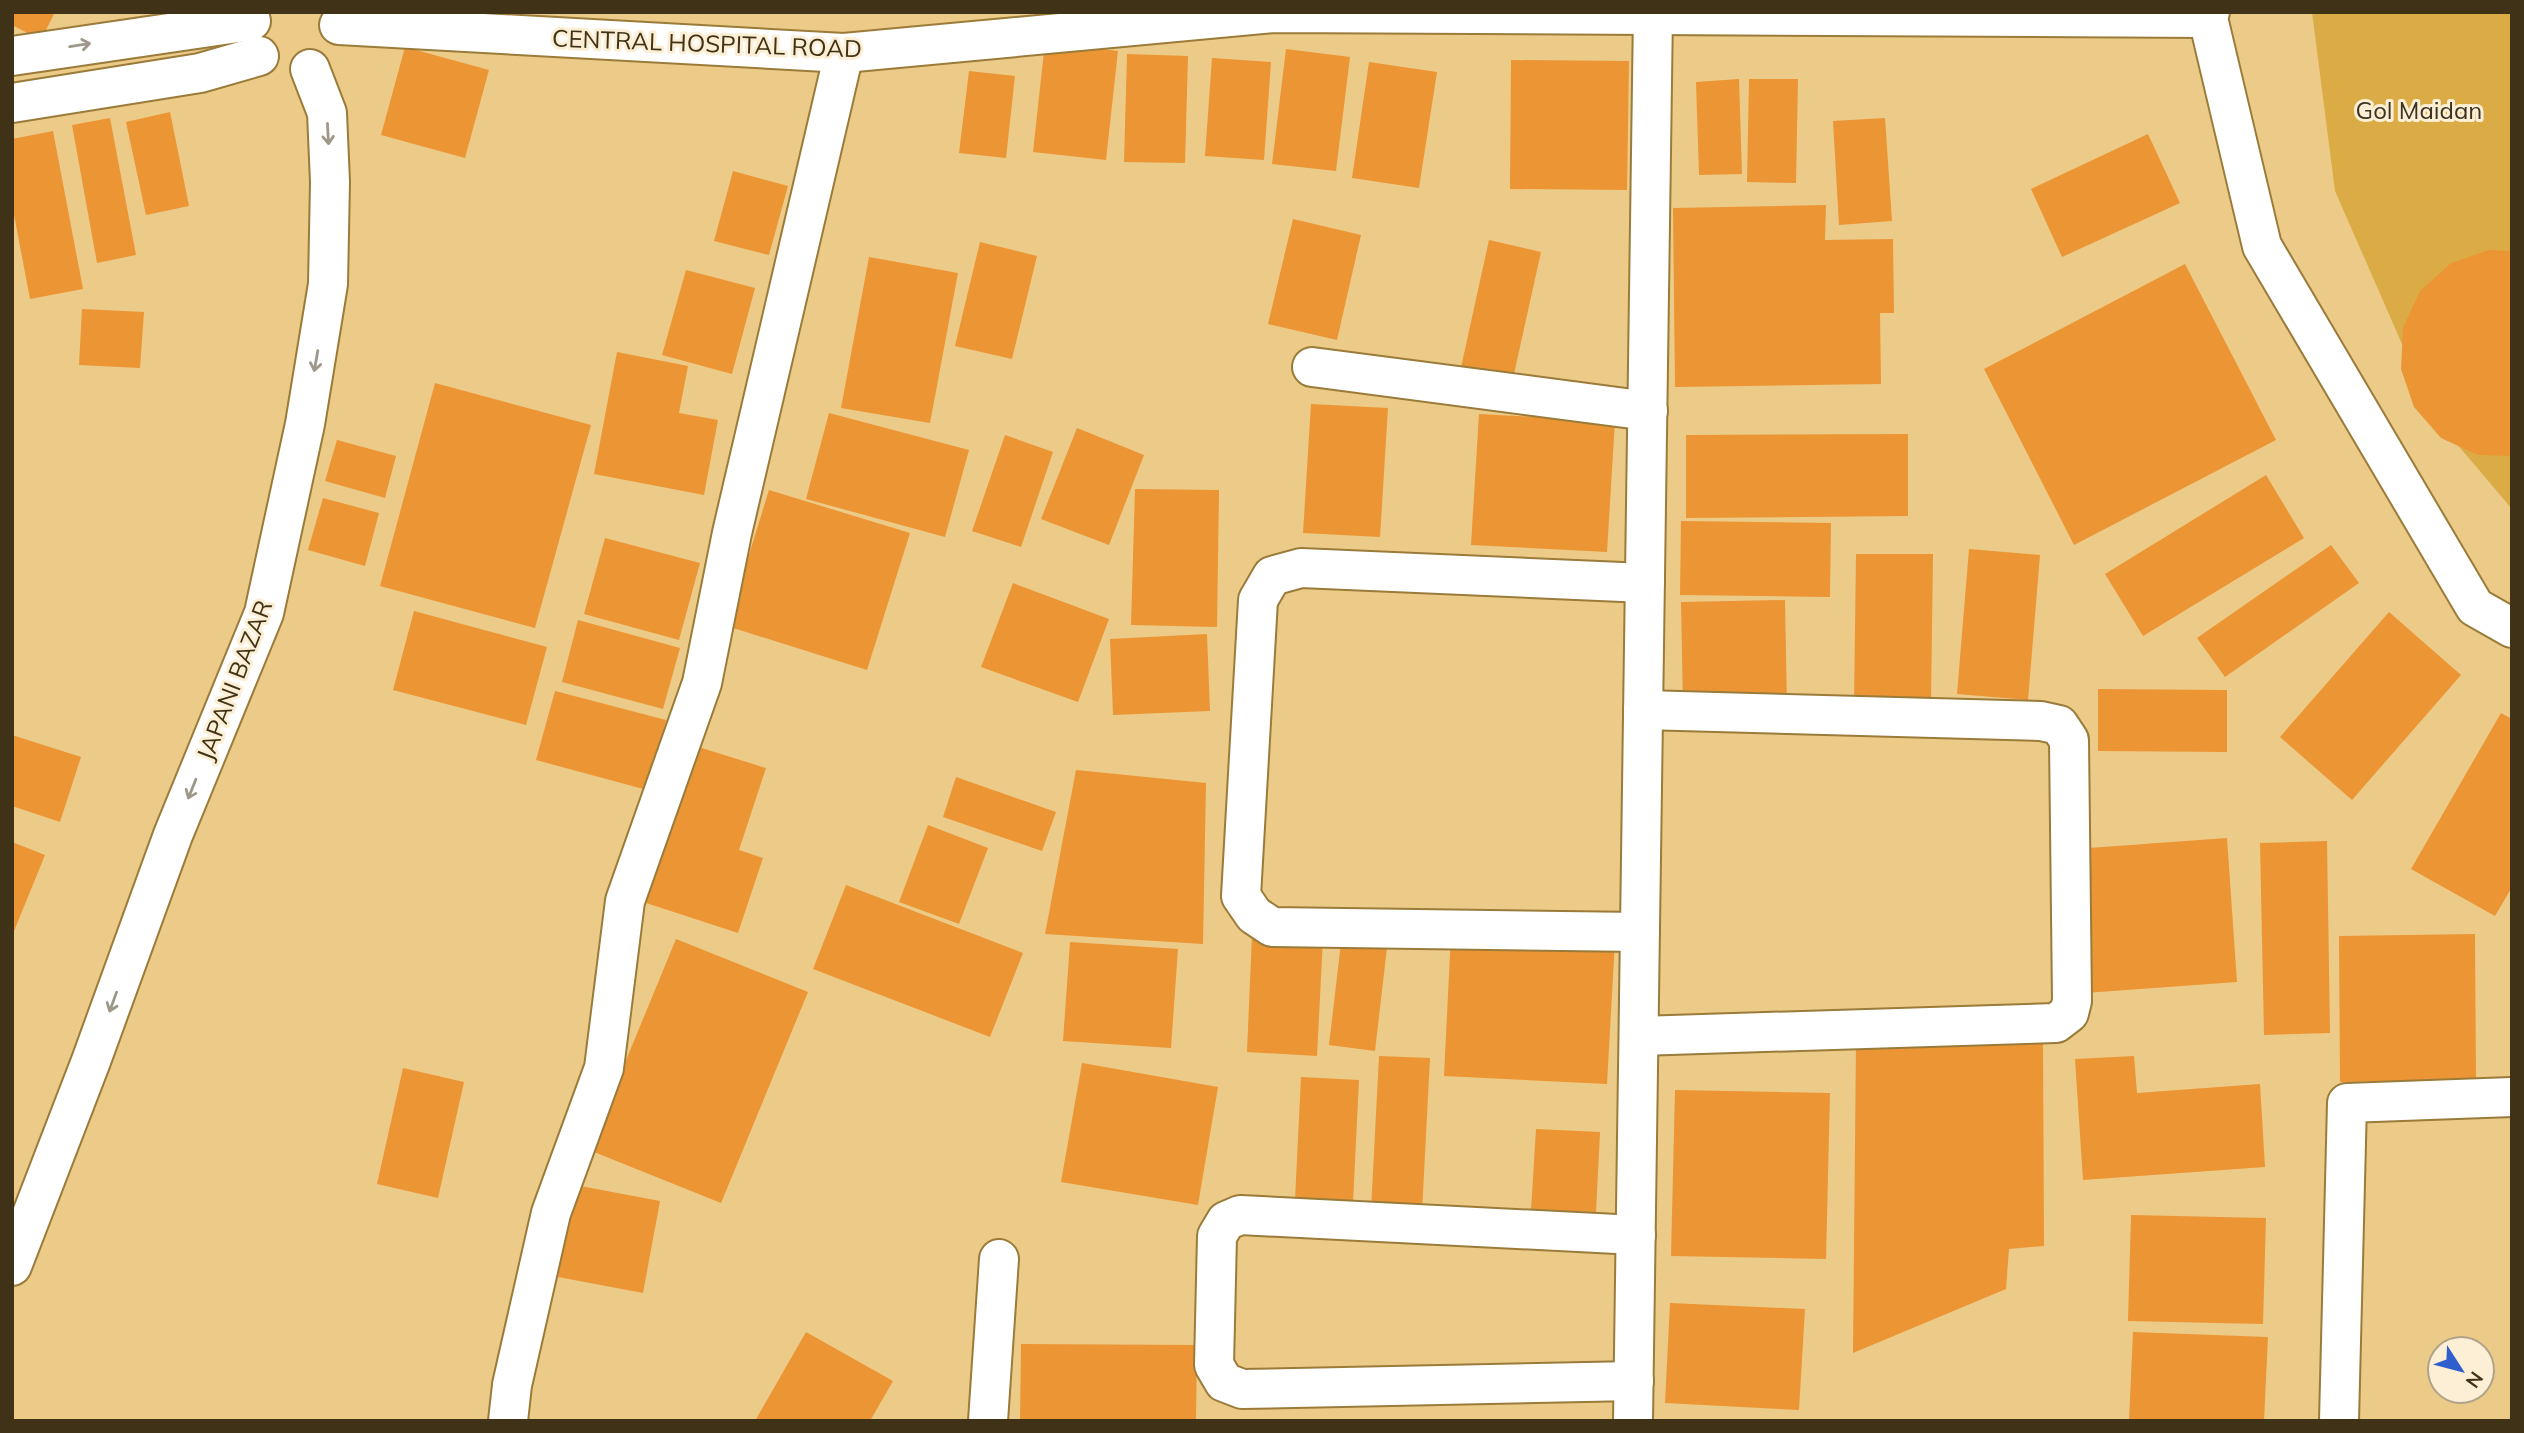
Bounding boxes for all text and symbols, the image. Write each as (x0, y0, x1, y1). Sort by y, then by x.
street label: CENTRAL HOSPITAL ROAD (552, 23, 862, 63)
one-way arrow (68, 38, 91, 51)
park label: Gol Maidan (2356, 95, 2482, 125)
one-way arrow (322, 122, 335, 145)
one-way arrow (309, 349, 322, 372)
street label: JAPANI BAZAR (190, 596, 278, 764)
one-way arrow (185, 778, 198, 799)
one-way arrow (105, 991, 118, 1013)
north arrow (2426, 1335, 2496, 1405)
text: N (2461, 1367, 2489, 1393)

